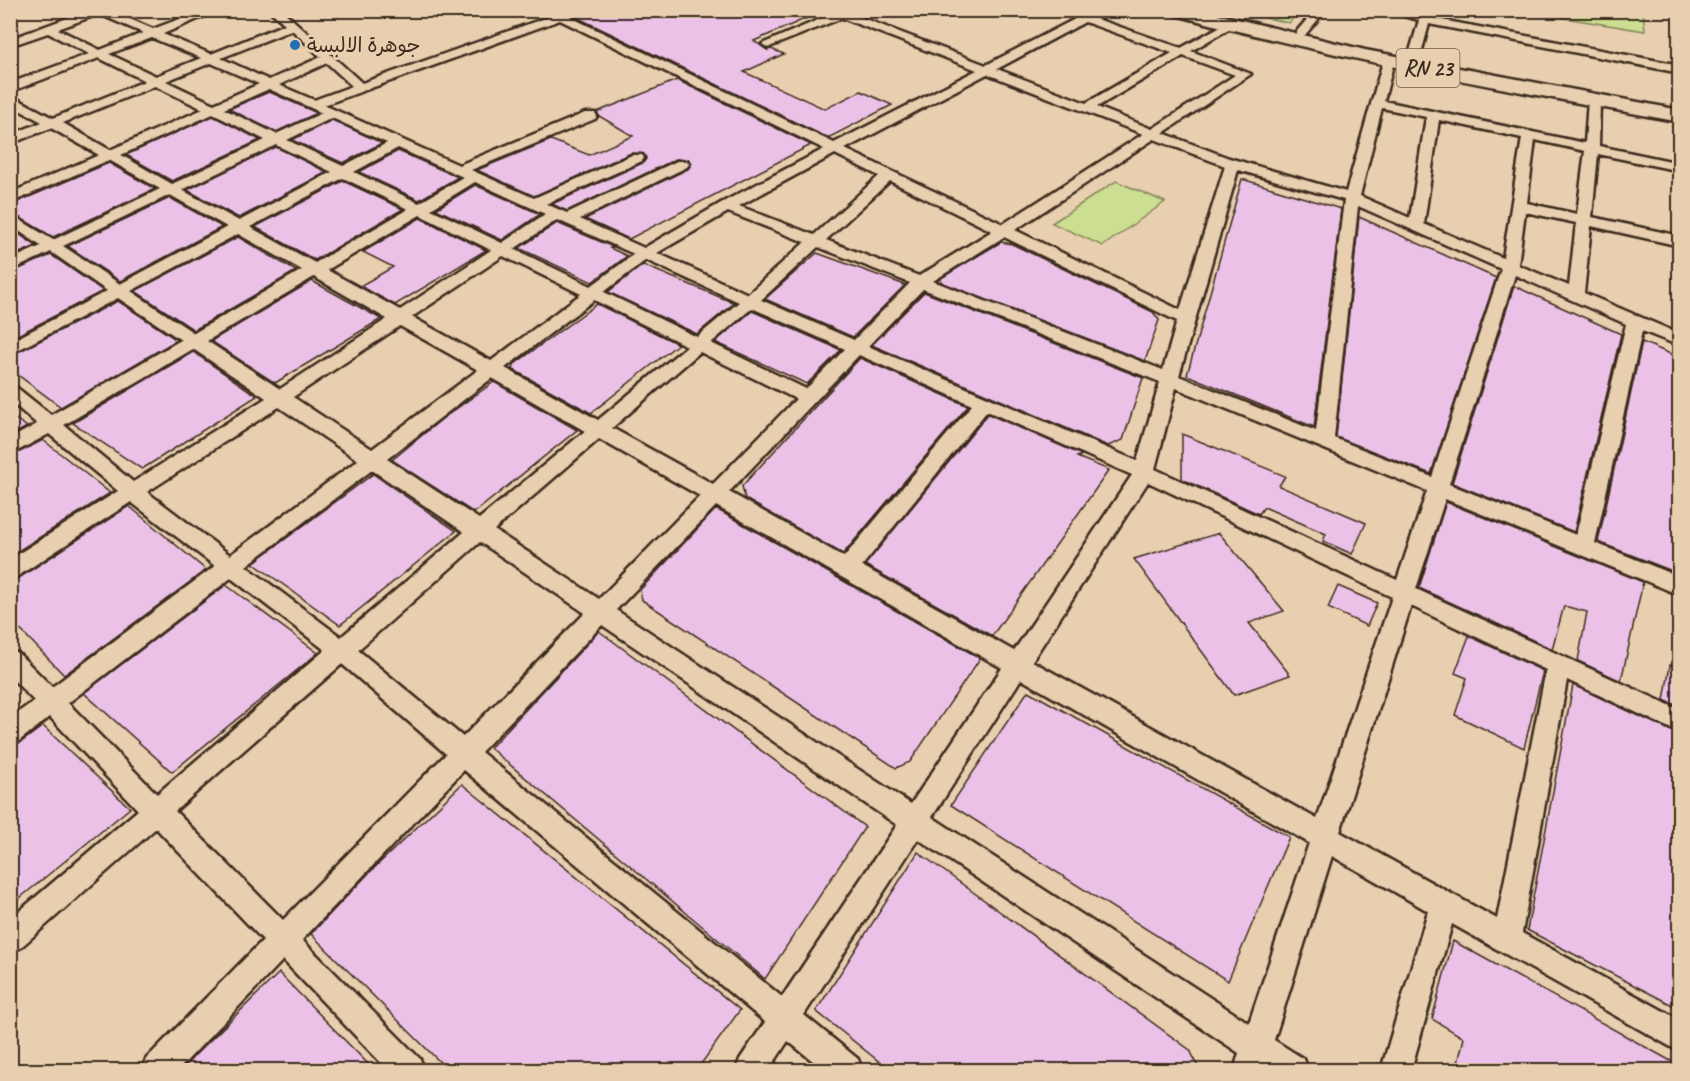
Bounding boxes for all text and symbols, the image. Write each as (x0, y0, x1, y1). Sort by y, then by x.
place label: جوهرة الالبسة (307, 33, 420, 58)
marker: جوهرة الالبسة (288, 38, 302, 52)
road number: RN 23 (1396, 49, 1460, 87)

